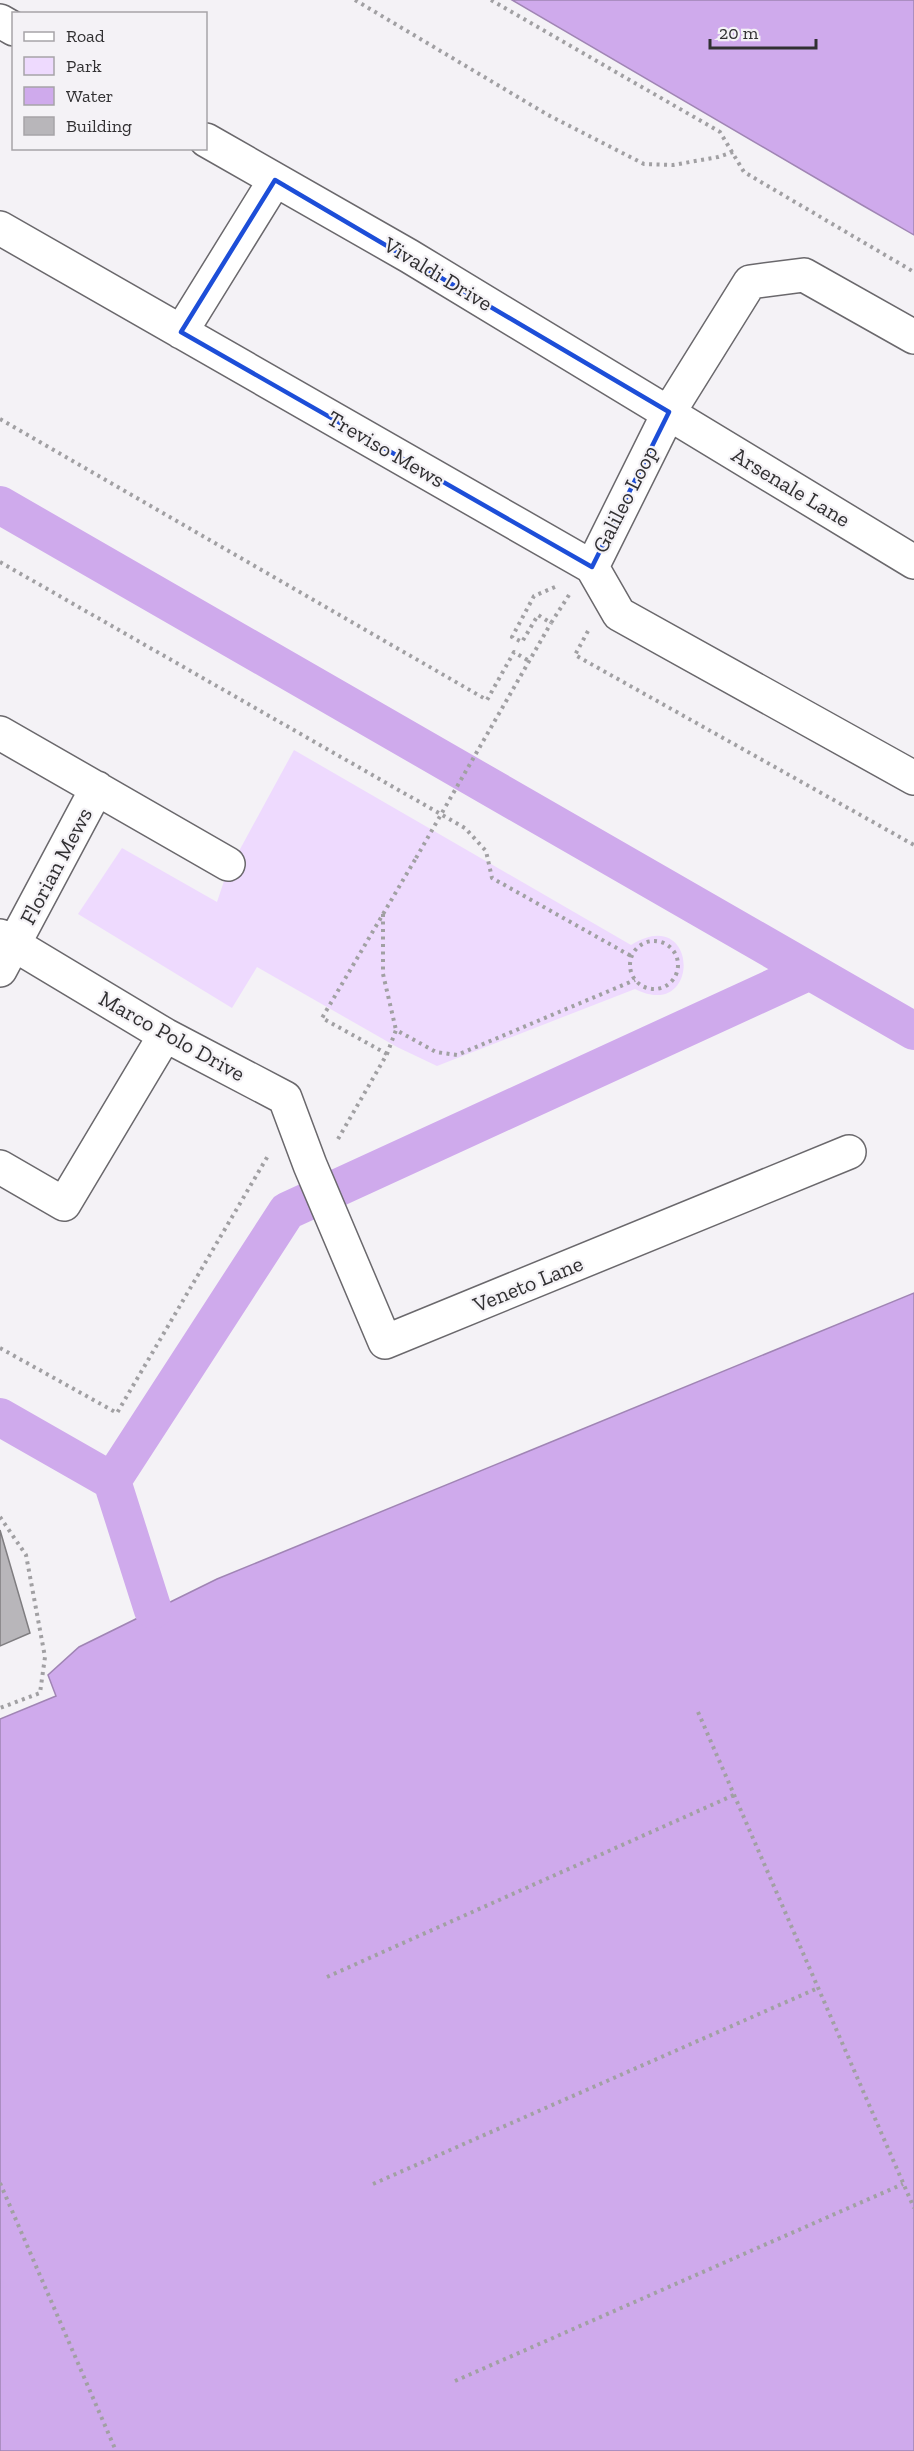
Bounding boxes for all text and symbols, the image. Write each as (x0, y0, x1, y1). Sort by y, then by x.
legend (12, 12, 207, 150)
scale bar (710, 12, 816, 50)
text: 20 m (719, 22, 759, 44)
text: Road (66, 25, 105, 47)
text: Park (66, 55, 102, 77)
text: Water (66, 85, 113, 107)
text: Building (66, 115, 132, 137)
street label: Vivaldi Drive (378, 230, 497, 317)
street label: Treviso Mews (322, 405, 450, 493)
street label: Galileo Loop (586, 441, 664, 557)
street label: Arsenale Lane (727, 441, 855, 533)
street label: Florian Mews (14, 803, 98, 929)
street label: Marco Polo Drive (94, 985, 250, 1087)
street label: Veneto Lane (468, 1250, 587, 1319)

